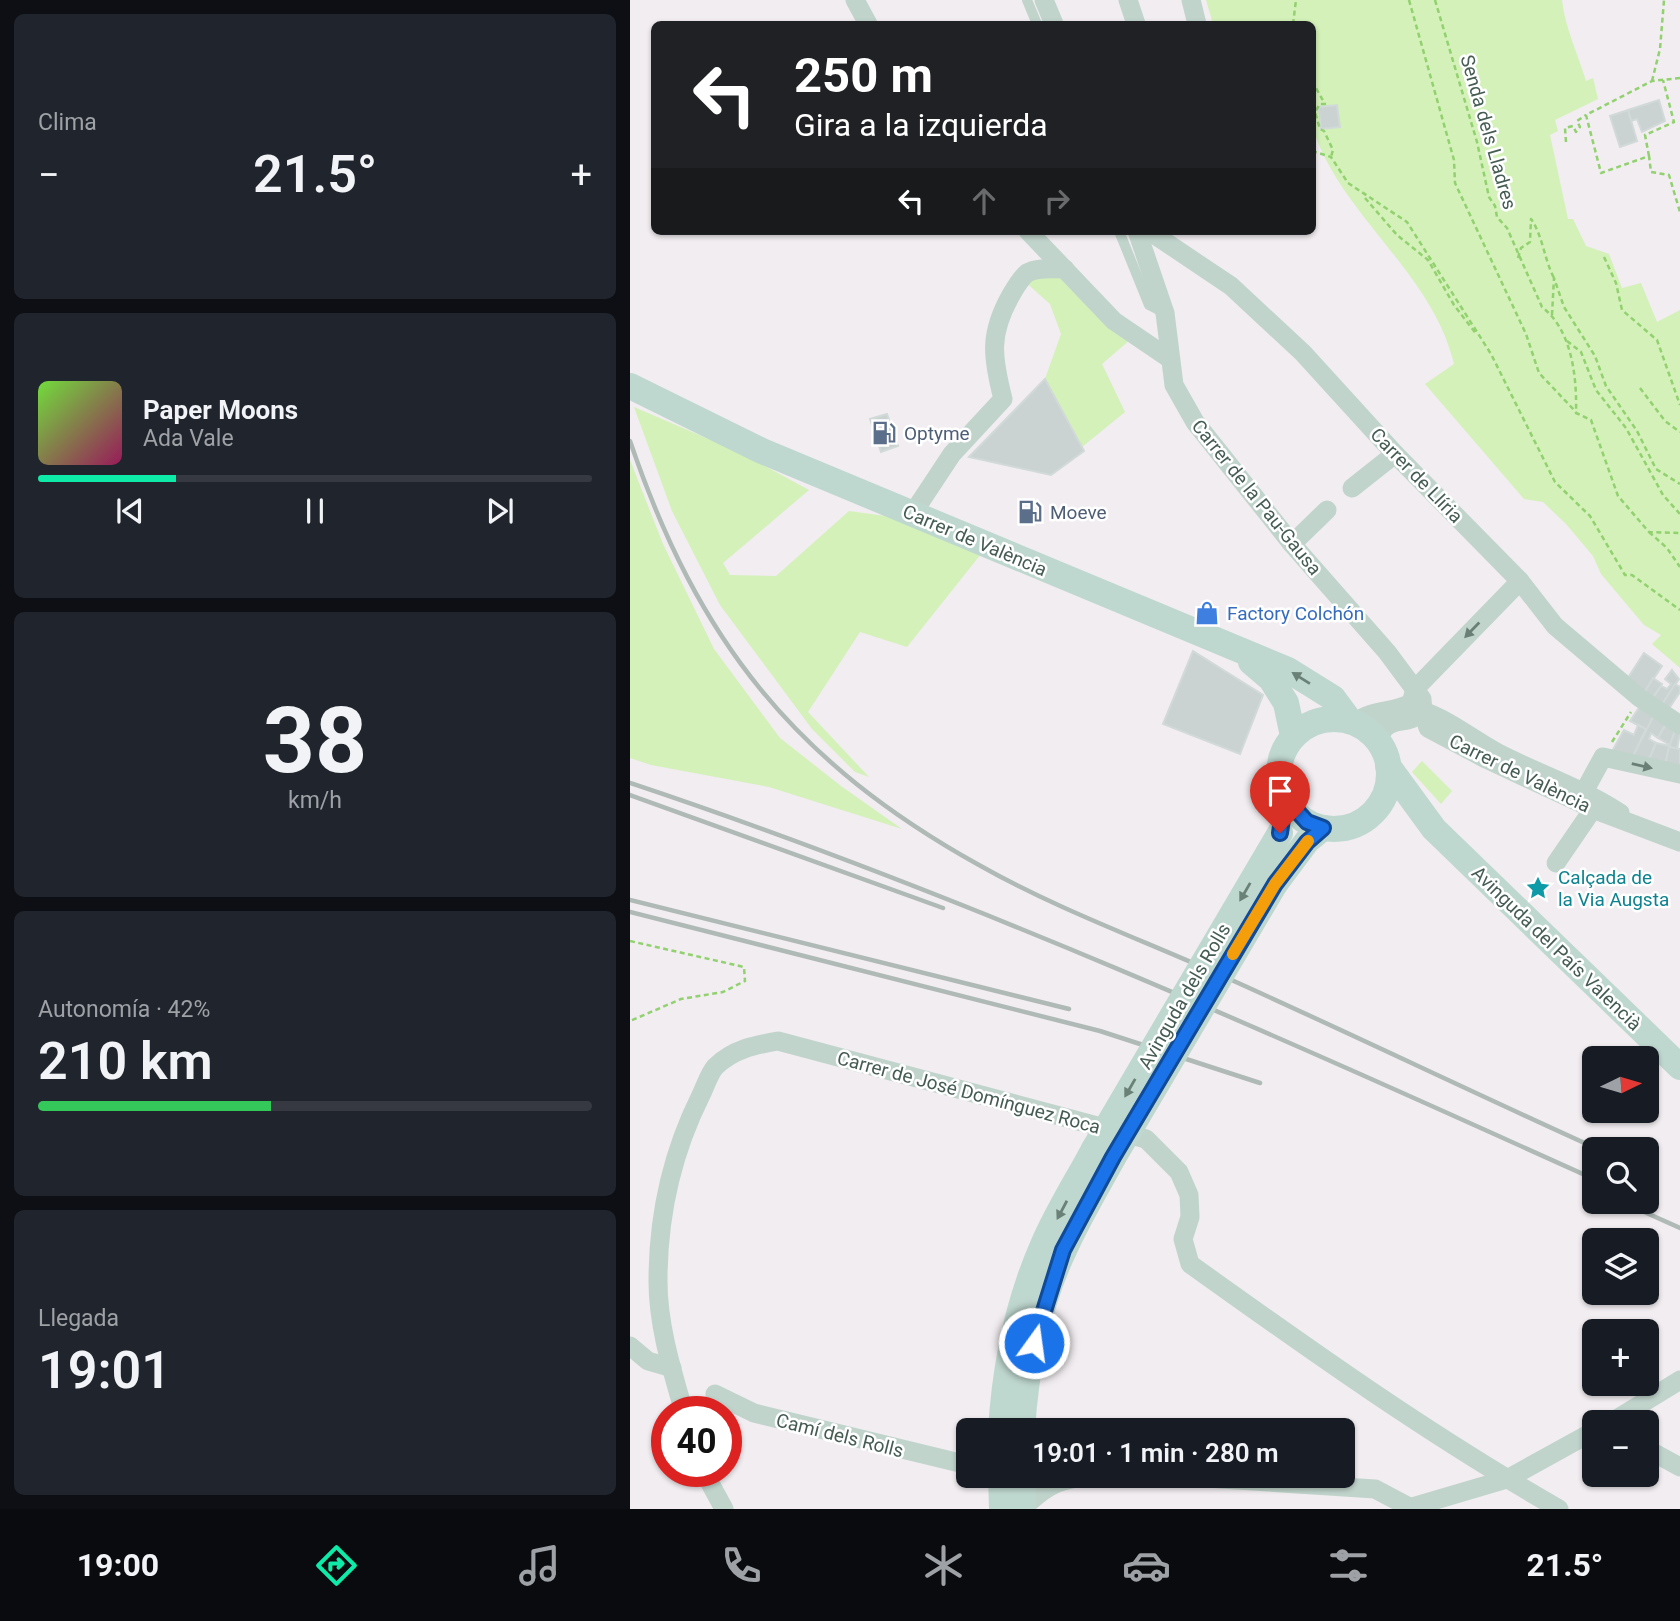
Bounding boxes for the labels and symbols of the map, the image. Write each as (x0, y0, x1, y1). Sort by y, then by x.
street label: Senda dels Lladres (1455, 52, 1522, 212)
street label: Carrer de la Pau-Gausa (1187, 415, 1326, 580)
fuel station icon: Optyme (870, 419, 898, 447)
place label: Optyme (904, 422, 970, 445)
street label: Carrer de Llíria (1366, 423, 1468, 528)
fuel station icon: Moeve (1016, 498, 1044, 526)
street label: Carrer de València (899, 500, 1050, 581)
place label: Moeve (1050, 501, 1107, 524)
shop icon: Factory Colchón (1193, 599, 1221, 627)
place label: Factory Colchón (1227, 602, 1364, 625)
one-way arrow (1465, 621, 1481, 638)
one-way arrow (1291, 671, 1310, 684)
street label: Carrer de València (1445, 729, 1594, 818)
pin (1250, 761, 1310, 833)
one-way arrow (1631, 761, 1653, 772)
street label: Avinguda del País Valencià (1467, 861, 1646, 1035)
place label: Calçada de la Via Augsta (1558, 866, 1669, 911)
place icon: Calçada de la Via Augsta (1524, 874, 1552, 902)
one-way arrow (1239, 882, 1252, 901)
street label: Avinguda dels Rolls (1133, 919, 1236, 1073)
street label: Carrer de José Domínguez Roca (835, 1046, 1103, 1139)
north arrow (1582, 1046, 1659, 1124)
one-way arrow (1124, 1078, 1136, 1097)
one-way arrow (1056, 1200, 1068, 1220)
position arrow (997, 1306, 1071, 1380)
speed limit sign: 40 (651, 1396, 742, 1487)
street label: Camí dels Rolls (774, 1409, 906, 1462)

